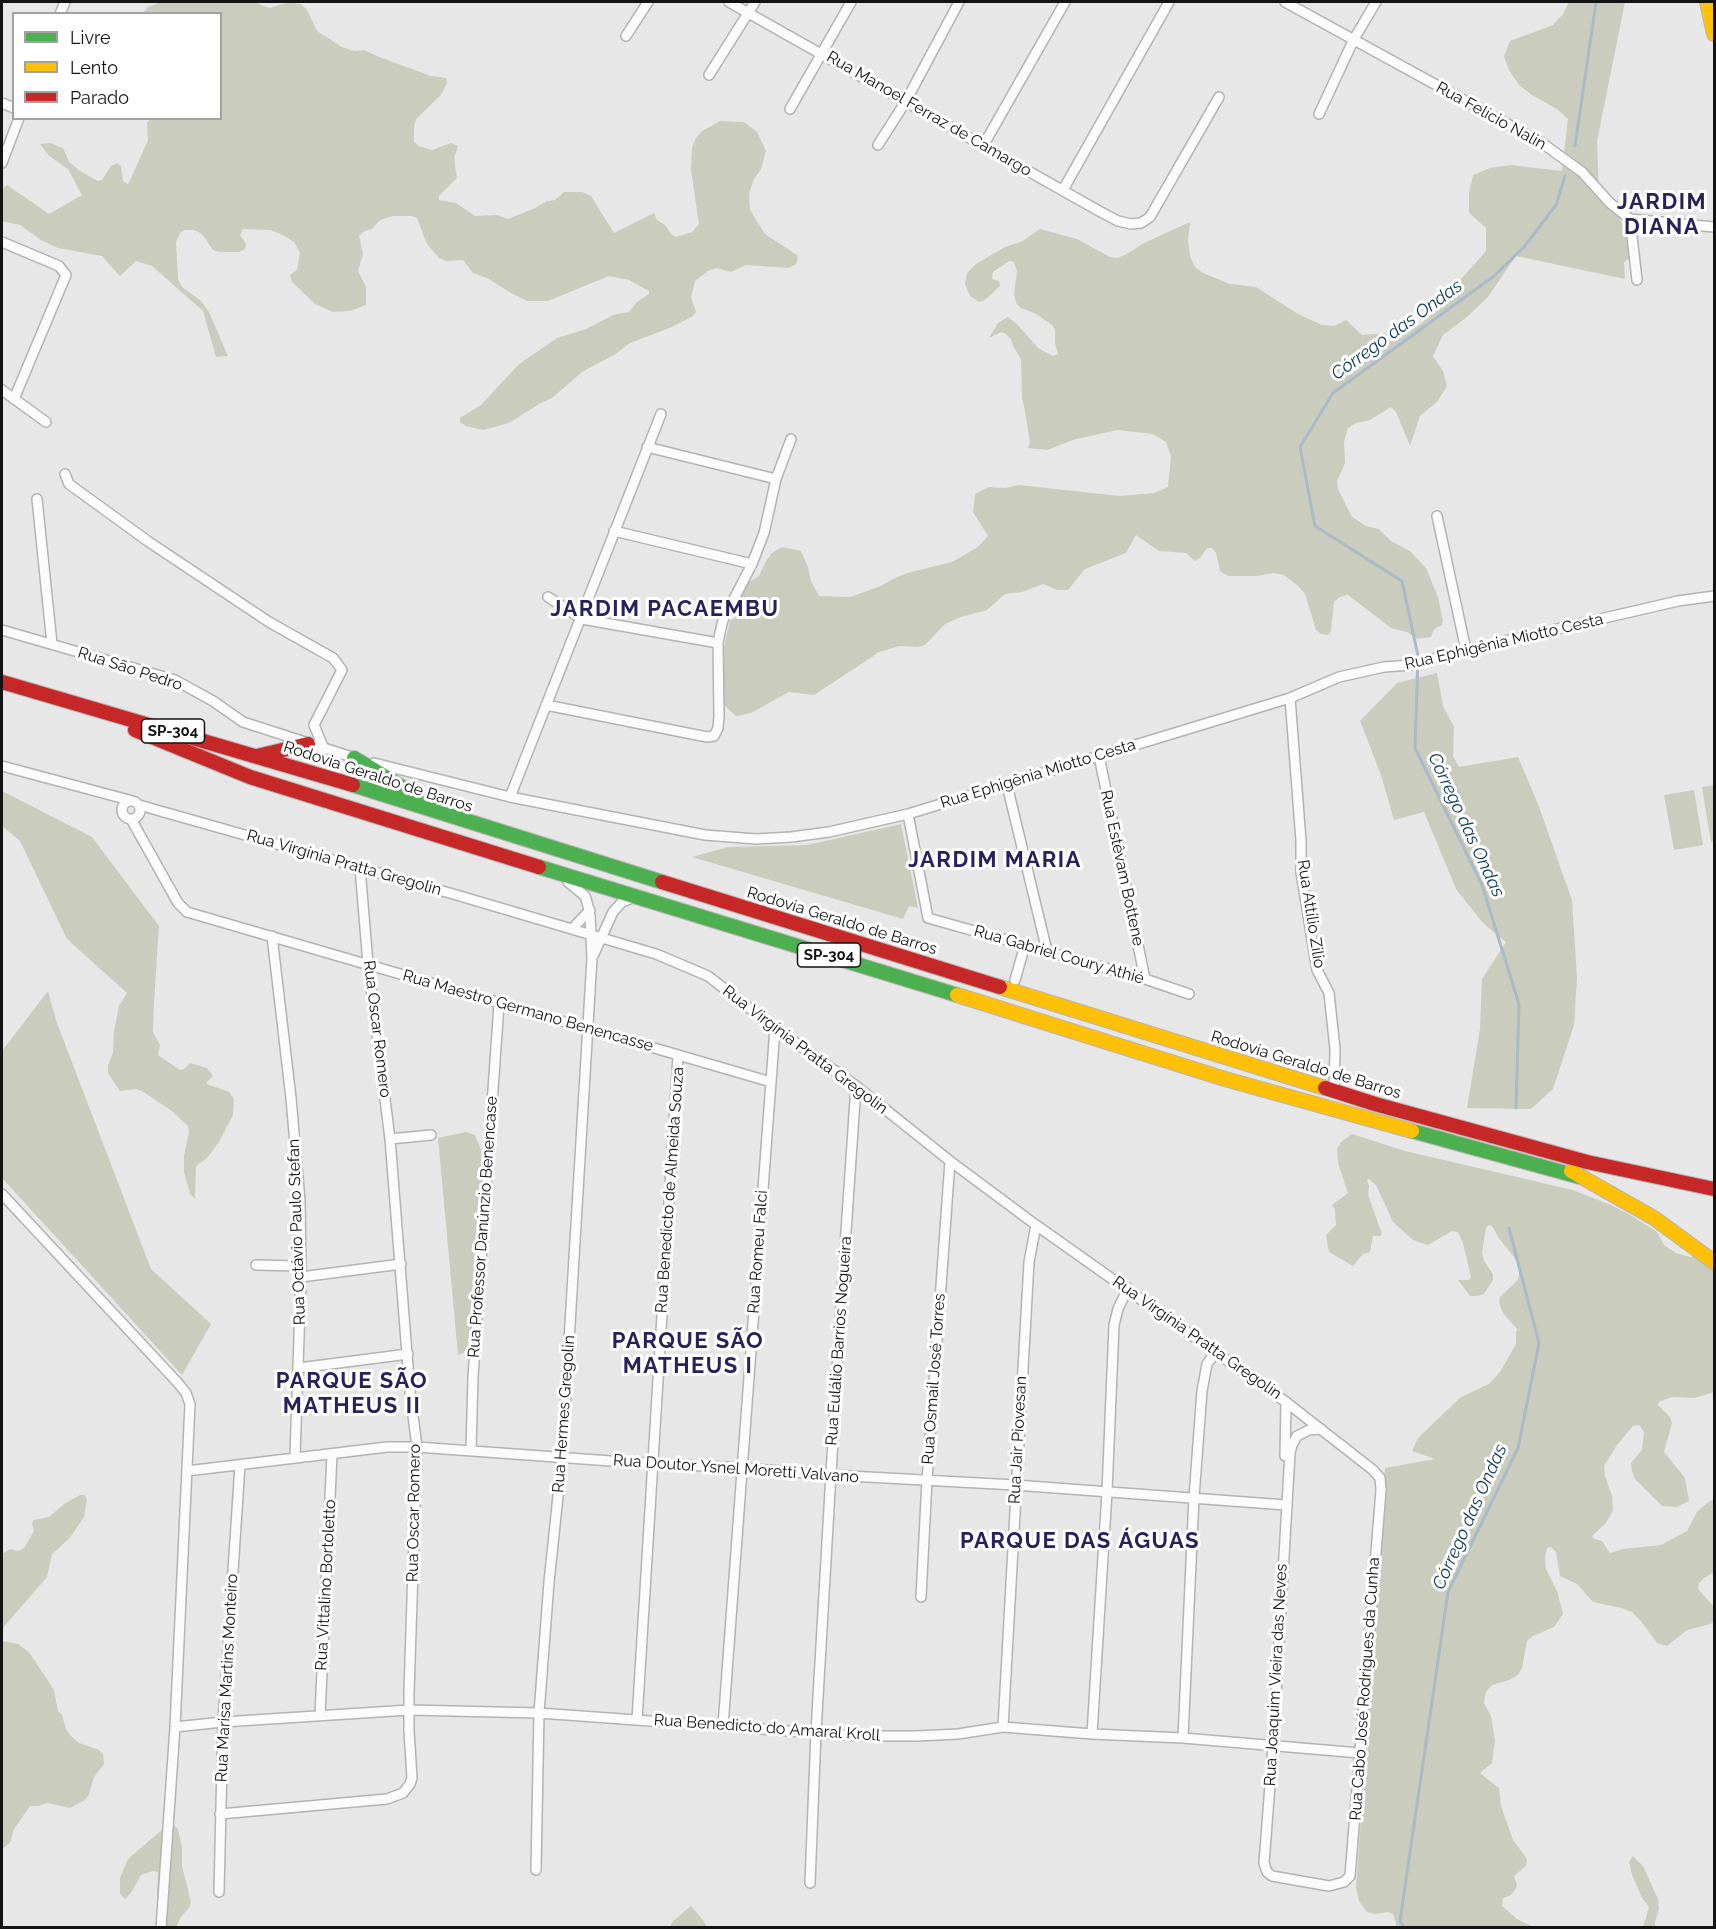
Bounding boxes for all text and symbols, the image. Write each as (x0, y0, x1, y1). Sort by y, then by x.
legend (12, 12, 222, 120)
text: Livre (70, 27, 111, 48)
street label: Rua Manoel Ferraz de Camargo (823, 47, 1035, 181)
text: Lento (70, 57, 118, 78)
street label: Rua Felício Nalin (1433, 78, 1549, 154)
text: Parado (70, 87, 129, 108)
district label: JARDIM DIANA (1617, 189, 1707, 240)
water label: Córrego das Ondas (1327, 275, 1467, 385)
district label: JARDIM PACAEMBU (551, 596, 779, 622)
street label: Rua Ephigênia Miotto Cesta (1403, 610, 1605, 674)
street label: Rua São Pedro (75, 643, 185, 695)
road number: SP-304 (142, 719, 204, 743)
street label: Rua Ephigênia Miotto Cesta (938, 735, 1138, 813)
street label: Rodovia Geraldo de Barros (281, 737, 475, 817)
water label: Córrego das Ondas (1423, 749, 1509, 901)
street label: Rua Estêvam Bottene (1096, 788, 1148, 948)
street label: Rua Virgínia Pratta Gregolin (244, 826, 444, 900)
district label: JARDIM MARIA (908, 847, 1082, 873)
street label: Rua Attílio Zilio (1293, 858, 1329, 970)
street label: Rodovia Geraldo de Barros (745, 883, 939, 959)
street label: Rua Gabriel Coury Athié (972, 922, 1146, 988)
road number: SP-304 (798, 943, 860, 967)
street label: Rua Oscar Romero (359, 959, 395, 1099)
street label: Rua Maestro Germano Benencasse (400, 966, 656, 1056)
street label: Rua Virgínia Pratta Gregolin (719, 982, 891, 1118)
street label: Rodovia Geraldo de Barros (1209, 1027, 1403, 1103)
street label: Rua Benedicto de Almeida Souza (652, 1066, 688, 1314)
street label: Rua Professor Danúnzio Benencase (464, 1095, 502, 1359)
street label: Rua Octávio Paulo Stefan (284, 1139, 310, 1325)
street label: Rua Romeu Falci (744, 1190, 772, 1314)
street label: Rua Eulálio Barrios Nogueira (822, 1236, 856, 1446)
street label: Rua Virgínia Pratta Gregolin (1109, 1272, 1285, 1404)
street label: Rua Osmail José Torres (918, 1293, 950, 1465)
district label: PARQUE SÃO MATHEUS I (612, 1328, 764, 1380)
street label: Rua Hermes Gregolin (549, 1335, 579, 1493)
district label: PARQUE SÃO MATHEUS II (276, 1368, 428, 1420)
street label: Rua Jair Piovesan (1005, 1376, 1031, 1504)
water label: Córrego das Ondas (1428, 1441, 1512, 1593)
street label: Rua Oscar Romero (403, 1444, 425, 1582)
street label: Rua Doutor Ysnel Moretti Valvano (612, 1451, 860, 1487)
street label: Rua Vittalino Bortoletto (312, 1499, 340, 1671)
district label: PARQUE DAS ÁGUAS (960, 1528, 1200, 1554)
street label: Rua Cabo José Rodrigues da Cunha (1346, 1557, 1384, 1821)
street label: Rua Joaquim Vieira das Neves (1261, 1563, 1291, 1787)
street label: Rua Marisa Martins Monteiro (212, 1573, 242, 1783)
street label: Rua Benedicto do Amaral Kroll (653, 1711, 881, 1745)

